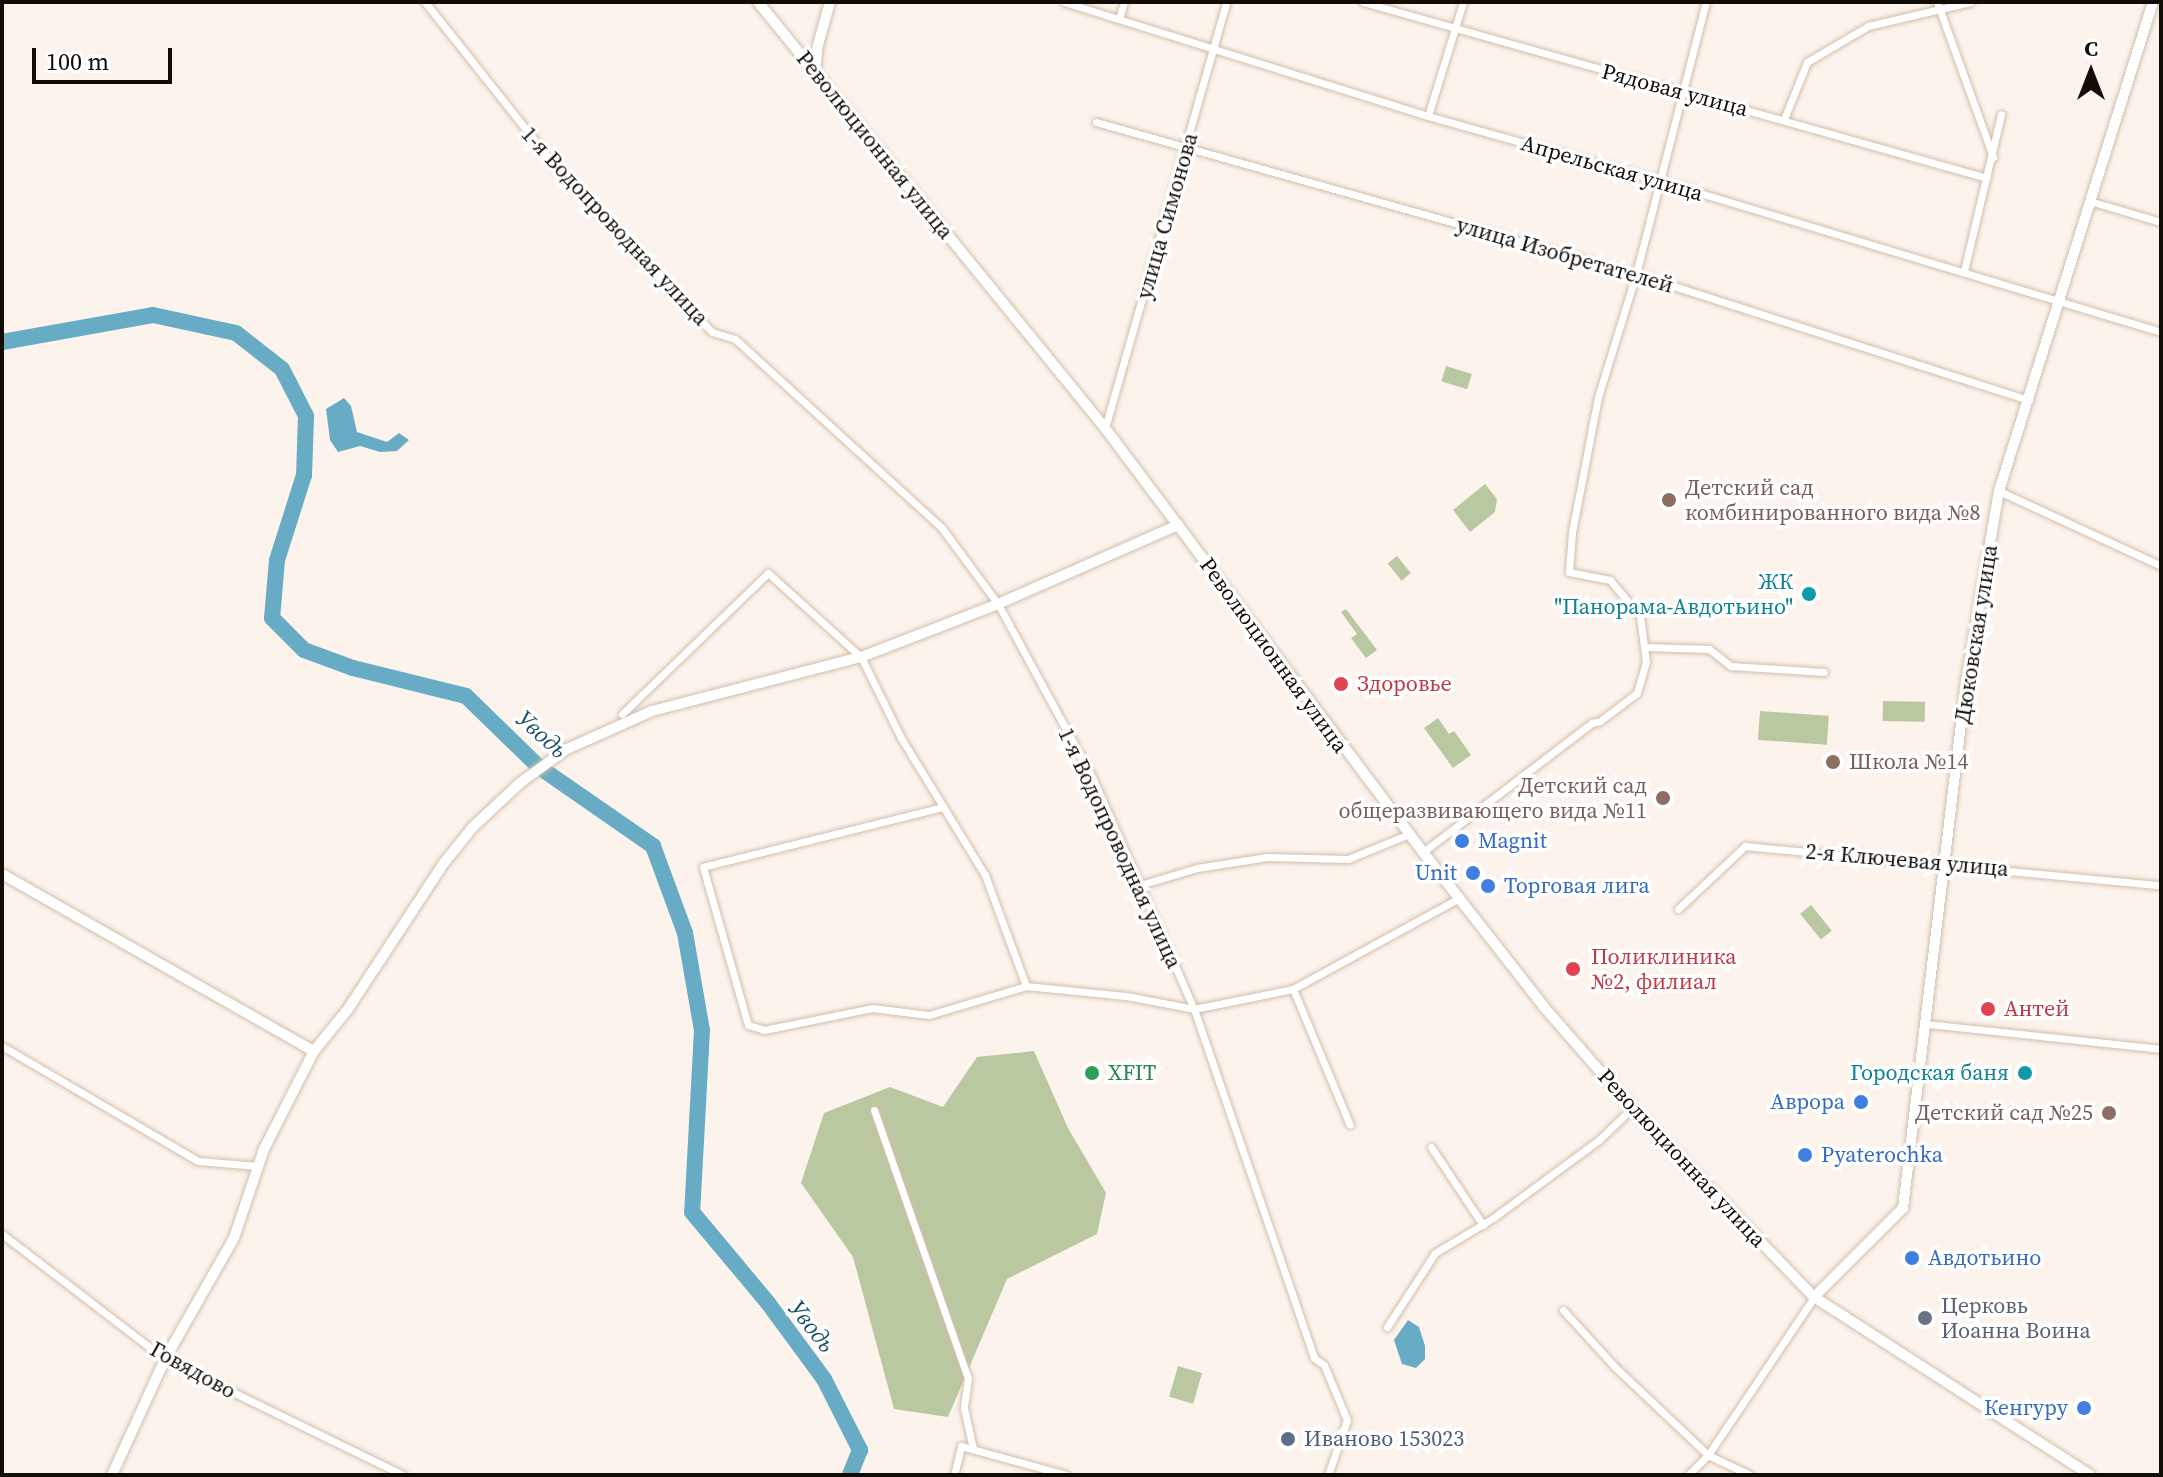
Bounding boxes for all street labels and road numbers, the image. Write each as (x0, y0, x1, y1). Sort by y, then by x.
street label: Революционная улица (791, 46, 959, 244)
street label: Рядовая улица (1599, 58, 1751, 122)
street label: 1-я Водопроводная улица (516, 121, 714, 331)
street label: Апрельская улица (1518, 129, 1706, 207)
street label: улица Симонова (1131, 130, 1203, 302)
street label: улица Изобретателей (1453, 211, 1677, 299)
street label: Дюковская улица (1949, 543, 2003, 725)
street label: Революционная улица (1194, 552, 1354, 758)
street label: 1-я Водопроводная улица (1053, 723, 1187, 973)
street label: 2-я Ключевая улица (1804, 838, 2010, 882)
street label: Революционная улица (1592, 1063, 1772, 1253)
street label: Говядово (146, 1336, 240, 1404)

